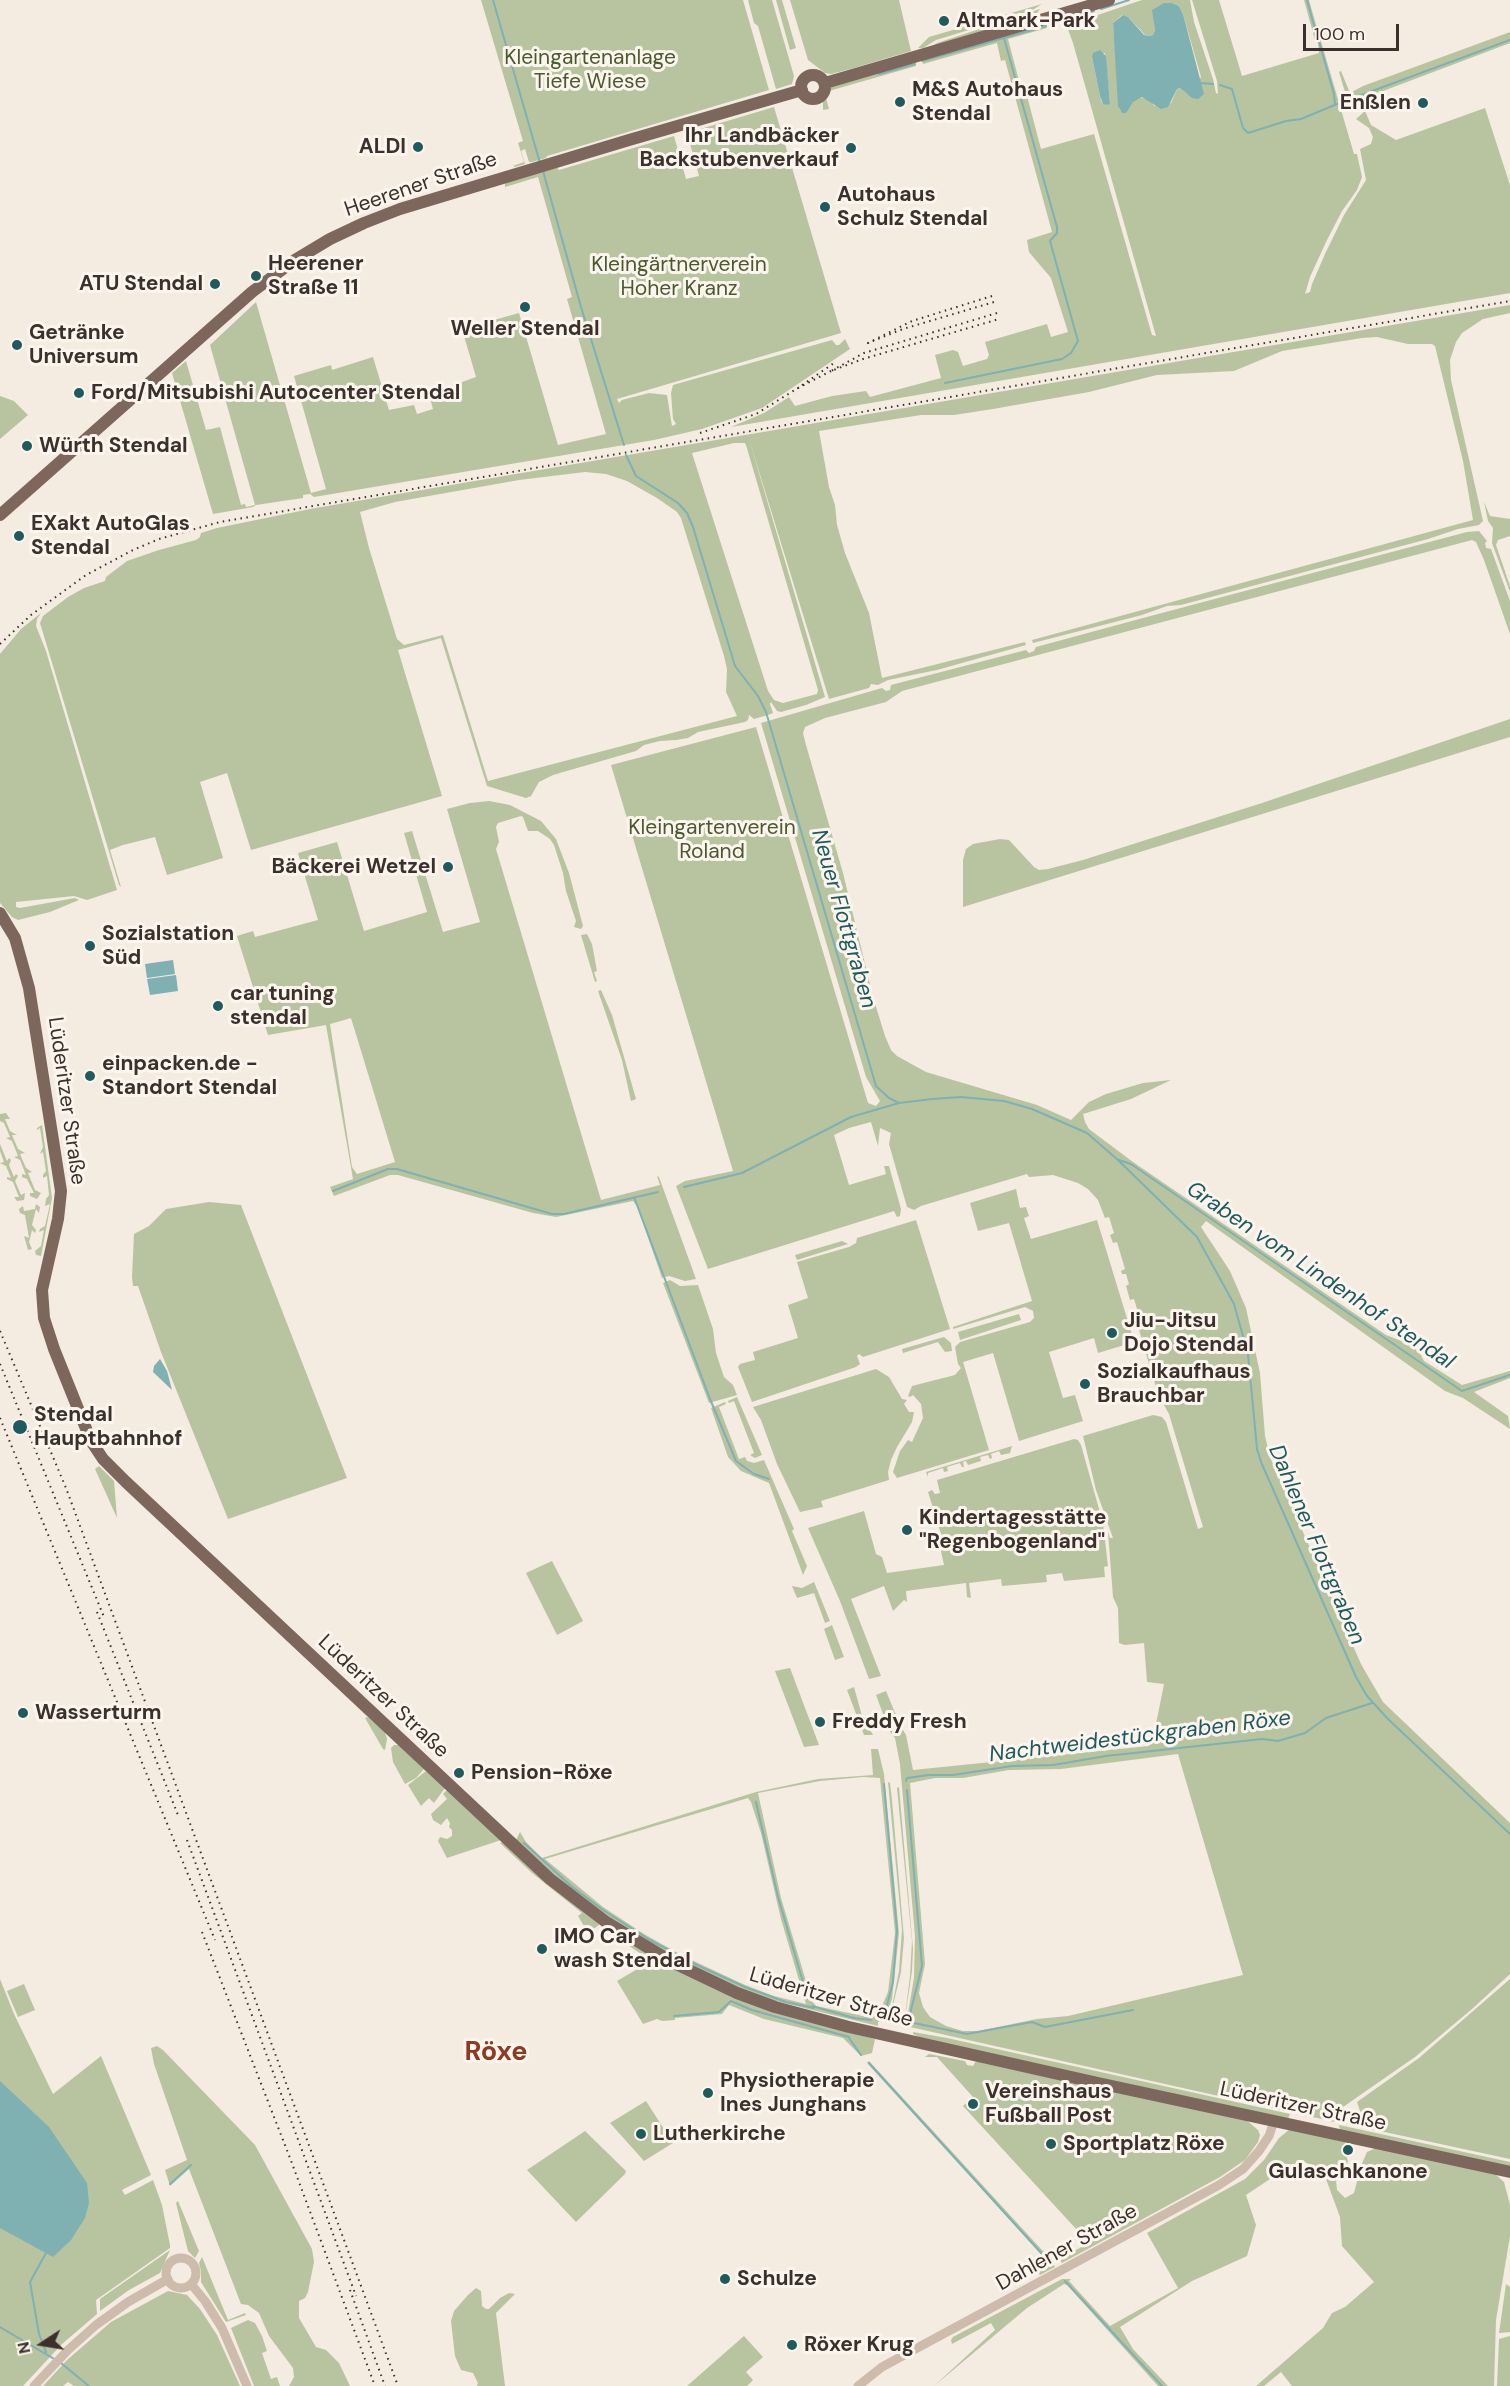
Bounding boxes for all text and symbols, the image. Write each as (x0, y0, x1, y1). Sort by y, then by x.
place label: Altmark-Park (956, 8, 1096, 34)
scale bar (1306, 12, 1402, 50)
marker: Altmark-Park (937, 14, 951, 28)
text: 100 m (1314, 22, 1365, 46)
park label: Kleingartenanlage Tiefe Wiese (504, 45, 676, 95)
place label: M&S Autohaus Stendal (912, 77, 1063, 127)
place label: Enßlen (1340, 90, 1411, 116)
marker: M&S Autohaus Stendal (893, 95, 907, 109)
marker: Enßlen (1416, 96, 1430, 110)
place label: Ihr Landbäcker Backstubenverkauf (639, 123, 839, 173)
place label: ALDI (359, 134, 406, 160)
marker: ALDI (411, 140, 425, 154)
marker: Ihr Landbäcker Backstubenverkauf (844, 141, 858, 155)
street label: Heerener Straße (341, 147, 501, 223)
place label: Autohaus Schulz Stendal (837, 182, 988, 232)
marker: Autohaus Schulz Stendal (818, 200, 832, 214)
place label: Heerener Straße 11 (268, 251, 364, 301)
park label: Kleingärtnerverein Hoher Kranz (591, 252, 767, 302)
marker: Heerener Straße 11 (249, 269, 263, 283)
place label: ATU Stendal (79, 271, 203, 297)
marker: ATU Stendal (208, 277, 222, 291)
marker: Weller Stendal (518, 300, 532, 314)
place label: Weller Stendal (450, 316, 600, 342)
place label: Getränke Universum (29, 320, 139, 370)
marker: Getränke Universum (10, 338, 24, 352)
place label: Ford/Mitsubishi Autocenter Stendal (91, 380, 460, 406)
marker: Ford/Mitsubishi Autocenter Stendal (72, 386, 86, 400)
place label: Würth Stendal (39, 433, 188, 459)
marker: Würth Stendal (20, 439, 34, 453)
place label: EXakt AutoGlas Stendal (31, 511, 190, 561)
marker: EXakt AutoGlas Stendal (12, 529, 26, 543)
park label: Kleingartenverein Roland (628, 815, 796, 865)
water label: Neuer Flottgraben (805, 826, 881, 1012)
place label: Bäckerei Wetzel (272, 854, 436, 880)
marker: Bäckerei Wetzel (441, 860, 455, 874)
place label: Sozialstation Süd (102, 921, 234, 971)
marker: Sozialstation Süd (83, 939, 97, 953)
place label: car tuning stendal (230, 981, 335, 1031)
marker: car tuning stendal (211, 999, 225, 1013)
street label: Lüderitzer Straße (42, 1015, 90, 1187)
place label: einpacken.de - Standort Stendal (102, 1051, 277, 1101)
marker: einpacken.de - Standort Stendal (83, 1069, 97, 1083)
water label: Graben vom Lindenhof Stendal (1181, 1176, 1459, 1376)
place label: Jiu-Jitsu Dojo Stendal (1124, 1308, 1254, 1358)
marker: Jiu-Jitsu Dojo Stendal (1105, 1326, 1119, 1340)
place label: Sozialkaufhaus Brauchbar (1097, 1359, 1251, 1409)
marker: Sozialkaufhaus Brauchbar (1078, 1377, 1092, 1391)
place label: Stendal Hauptbahnhof (34, 1402, 182, 1452)
marker: Stendal Hauptbahnhof (11, 1418, 29, 1436)
water label: Dahlener Flottgraben (1262, 1441, 1370, 1649)
place label: Kindertagesstätte "Regenbogenland" (919, 1505, 1106, 1555)
marker: Kindertagesstätte "Regenbogenland" (900, 1523, 914, 1537)
street label: Lüderitzer Straße (313, 1630, 453, 1764)
place label: Wasserturm (35, 1700, 161, 1726)
water label: Nachtweidestückgraben Röxe (988, 1705, 1292, 1769)
marker: Wasserturm (16, 1706, 30, 1720)
place label: Freddy Fresh (832, 1709, 967, 1735)
marker: Freddy Fresh (813, 1715, 827, 1729)
place label: Pension-Röxe (471, 1760, 613, 1786)
marker: Pension-Röxe (452, 1766, 466, 1780)
place label: IMO Car wash Stendal (554, 1924, 691, 1974)
marker: IMO Car wash Stendal (535, 1942, 549, 1956)
street label: Lüderitzer Straße (746, 1963, 916, 2033)
district label: Röxe (465, 2037, 527, 2069)
place label: Physiotherapie Ines Junghans (720, 2068, 875, 2118)
street label: Lüderitzer Straße (1218, 2077, 1388, 2137)
place label: Vereinshaus Fußball Post (985, 2079, 1112, 2129)
marker: Physiotherapie Ines Junghans (701, 2086, 715, 2100)
marker: Vereinshaus Fußball Post (966, 2097, 980, 2111)
place label: Lutherkirche (653, 2121, 786, 2147)
marker: Lutherkirche (634, 2127, 648, 2141)
place label: Sportplatz Röxe (1063, 2131, 1225, 2157)
marker: Sportplatz Röxe (1044, 2137, 1058, 2151)
marker: Gulaschkanone (1341, 2143, 1355, 2157)
place label: Gulaschkanone (1268, 2159, 1428, 2185)
street label: Dahlener Straße (992, 2199, 1142, 2297)
place label: Schulze (737, 2266, 817, 2292)
marker: Schulze (718, 2272, 732, 2286)
north arrow (12, 2314, 72, 2374)
place label: Röxer Krug (804, 2332, 914, 2358)
marker: Röxer Krug (785, 2338, 799, 2352)
text: N (12, 2340, 35, 2356)

